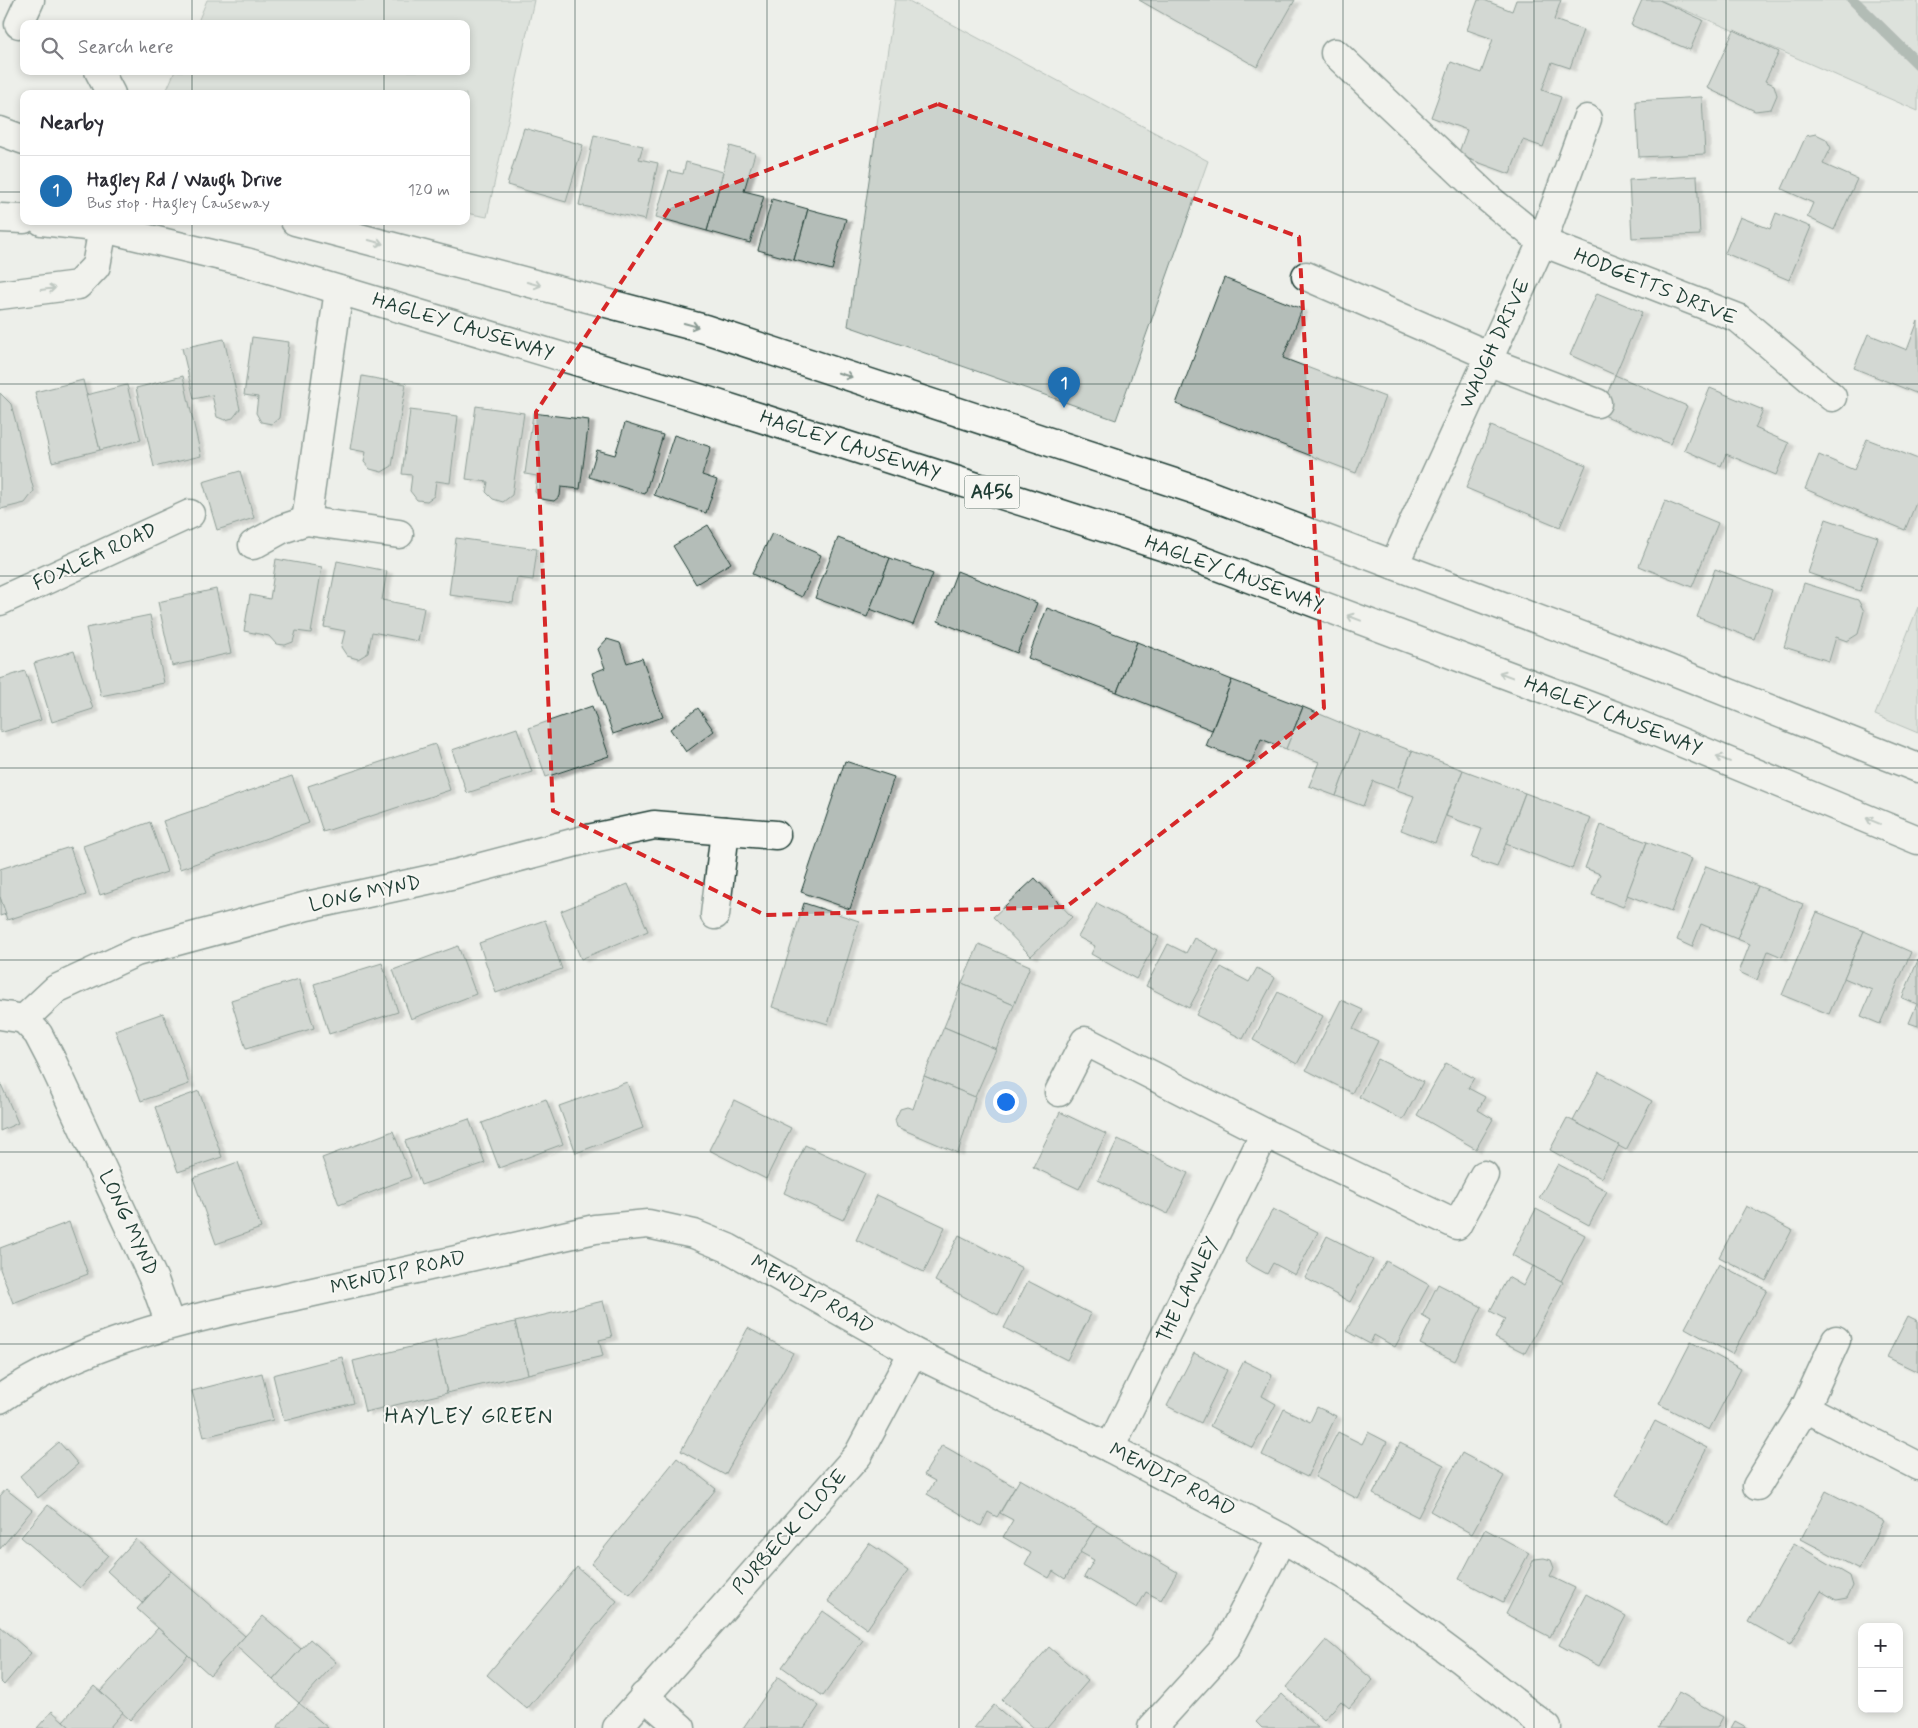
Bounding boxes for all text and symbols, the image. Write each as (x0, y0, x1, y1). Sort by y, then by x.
search box (20, 20, 470, 75)
icon: search (38, 34, 66, 62)
text: Search here (78, 35, 174, 60)
text: Nearby (40, 109, 104, 137)
text: Hagley Rd / Waugh Drive (87, 168, 282, 193)
text: 1 (52, 180, 60, 201)
text: 120 m (408, 180, 450, 201)
text: Bus stop · Hagley Causeway (87, 193, 270, 214)
one-way arrow (368, 238, 384, 248)
street label: HODGETTS DRIVE (1569, 242, 1741, 332)
street label: WAUGH DRIVE (1453, 275, 1537, 413)
one-way arrow (525, 279, 541, 289)
one-way arrow (40, 283, 56, 293)
street label: HAGLEY CAUSEWAY (369, 287, 557, 367)
one-way arrow (682, 321, 698, 330)
pin: 1 (1048, 367, 1080, 408)
one-way arrow (837, 370, 853, 380)
street label: HAGLEY CAUSEWAY (756, 404, 944, 488)
road number: A456 (964, 476, 1020, 508)
street label: FOXLEA ROAD (29, 516, 161, 598)
street label: HAGLEY CAUSEWAY (1141, 529, 1327, 619)
one-way arrow (1347, 613, 1362, 622)
one-way arrow (1499, 669, 1514, 678)
street label: HAGLEY CAUSEWAY (1520, 670, 1706, 762)
one-way arrow (1716, 754, 1731, 764)
one-way arrow (1866, 816, 1881, 826)
street label: LONG MYND (307, 869, 423, 919)
your location (993, 1089, 1019, 1115)
street label: LONG MYND (92, 1166, 164, 1280)
street label: THE LAWLEY (1151, 1232, 1225, 1348)
street label: MENDIP ROAD (328, 1244, 468, 1302)
street label: MENDIP ROAD (745, 1249, 879, 1341)
district label: HAYLEY GREEN (385, 1403, 553, 1431)
street label: MENDIP ROAD (1104, 1437, 1240, 1523)
street label: PURBECK CLOSE (726, 1464, 854, 1600)
map controls (1858, 1623, 1903, 1713)
button: + (1858, 1623, 1903, 1668)
button: − (1858, 1668, 1903, 1713)

